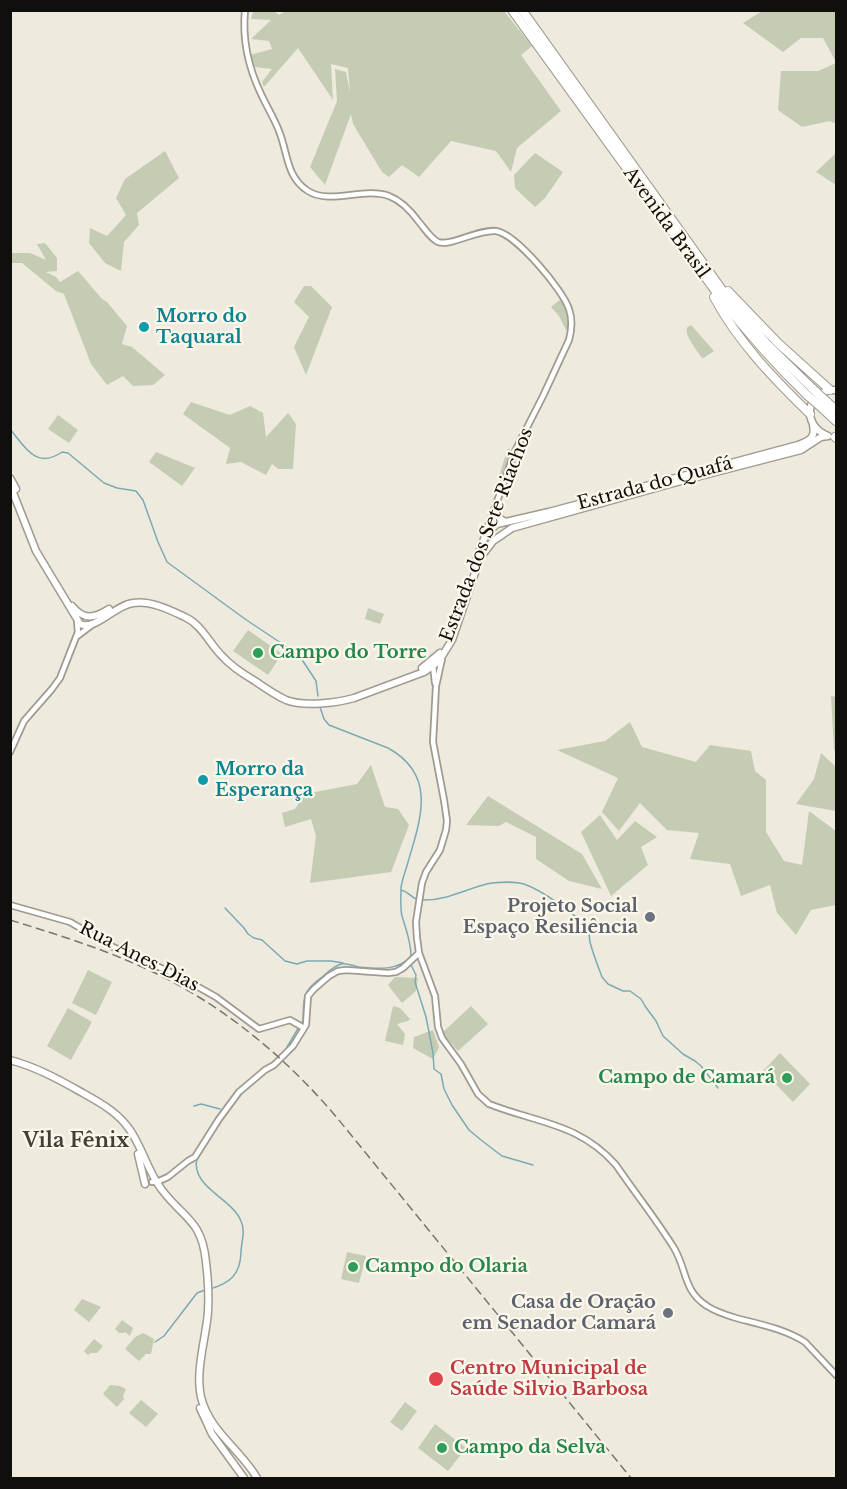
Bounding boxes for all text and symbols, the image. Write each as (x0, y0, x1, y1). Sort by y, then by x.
street label: Avenida Brasil (618, 163, 714, 283)
place label: Morro do Taquaral (156, 306, 247, 348)
marker: Morro do Taquaral (137, 320, 151, 334)
street label: Estrada dos Sete Riachos (436, 425, 538, 645)
street label: Estrada do Quafá (575, 453, 735, 515)
place label: Campo do Torre (270, 642, 427, 664)
marker: Campo do Torre (251, 646, 265, 660)
place label: Morro da Esperança (215, 759, 313, 802)
marker: Morro da Esperança (196, 773, 210, 787)
place label: Projeto Social Espaço Resiliência (463, 896, 638, 938)
marker: Projeto Social Espaço Resiliência (643, 910, 657, 924)
street label: Rua Anes Dias (76, 918, 202, 996)
place label: Campo de Camará (598, 1067, 775, 1089)
marker: Campo de Camará (780, 1071, 794, 1085)
district label: Vila Fênix (23, 1129, 129, 1153)
place label: Campo do Olaria (365, 1256, 528, 1278)
marker: Campo do Olaria (346, 1260, 360, 1274)
place label: Casa de Oração em Senador Camará (462, 1292, 656, 1334)
marker: Casa de Oração em Senador Camará (661, 1306, 675, 1320)
place label: Centro Municipal de Saúde Silvio Barbosa (450, 1358, 648, 1400)
marker: Centro Municipal de Saúde Silvio Barbosa (427, 1370, 445, 1388)
place label: Campo da Selva (454, 1437, 606, 1459)
marker: Campo da Selva (435, 1441, 449, 1455)

